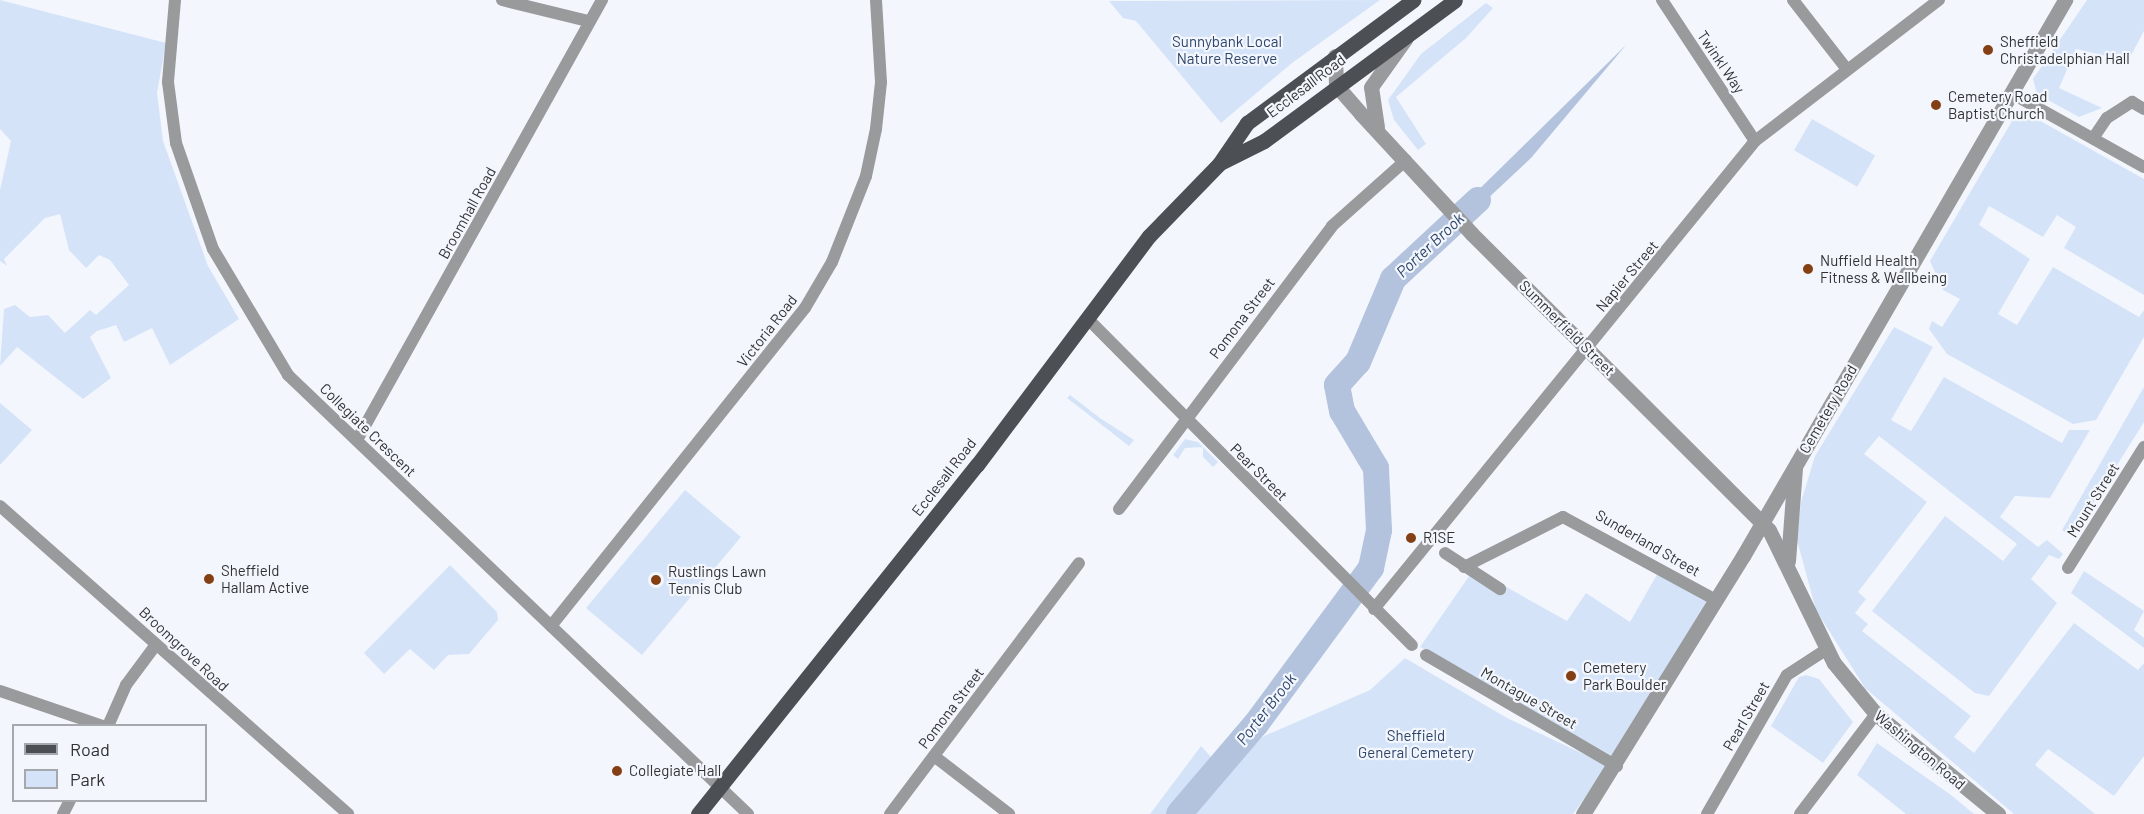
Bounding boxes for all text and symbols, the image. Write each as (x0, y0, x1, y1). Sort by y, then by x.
street label: Twinkl Way (1694, 27, 1748, 97)
park label: Sunnybank Local Nature Reserve (1172, 32, 1282, 67)
place label: Sheffield Christadelphian Hall (2000, 32, 2130, 67)
marker: Sheffield Christadelphian Hall (1981, 43, 1995, 57)
street label: Ecclesall Road (1263, 51, 1349, 121)
place label: Cemetery Road Baptist Church (1948, 87, 2047, 122)
marker: Cemetery Road Baptist Church (1929, 98, 1943, 112)
street label: Broomhall Road (434, 164, 500, 262)
water label: Porter Brook (1392, 209, 1468, 281)
street label: Napier Street (1592, 237, 1662, 315)
place label: Nuffield Health Fitness & Wellbeing (1820, 251, 1947, 286)
marker: Nuffield Health Fitness & Wellbeing (1801, 262, 1815, 276)
street label: Pomona Street (1206, 274, 1278, 362)
street label: Summerfield Street (1515, 276, 1619, 380)
street label: Victoria Road (733, 291, 801, 371)
street label: Cemetery Road (1795, 361, 1861, 457)
street label: Collegiate Crescent (316, 380, 420, 480)
street label: Ecclesall Road (908, 434, 980, 520)
street label: Pear Street (1227, 440, 1291, 504)
street label: Mount Street (2063, 459, 2123, 541)
street label: Sunderland Street (1593, 506, 1703, 580)
place label: R1SE (1423, 529, 1455, 547)
marker: R1SE (1404, 531, 1418, 545)
place label: Sheffield Hallam Active (221, 561, 309, 596)
place label: Rustlings Lawn Tennis Club (668, 562, 766, 597)
marker: Sheffield Hallam Active (202, 572, 216, 586)
marker: Rustlings Lawn Tennis Club (649, 573, 663, 587)
street label: Broomgrove Road (135, 603, 233, 695)
place label: Cemetery Park Boulder (1583, 658, 1666, 693)
street label: Montague Street (1478, 663, 1580, 733)
street label: Pomona Street (915, 664, 987, 752)
water label: Porter Brook (1232, 669, 1300, 749)
marker: Cemetery Park Boulder (1564, 669, 1578, 683)
street label: Pearl Street (1719, 678, 1773, 754)
street label: Washington Road (1871, 707, 1969, 793)
legend (12, 724, 207, 802)
park label: Sheffield General Cemetery (1358, 726, 1474, 761)
text: Road (70, 738, 110, 760)
place label: Collegiate Hall (629, 762, 721, 780)
marker: Collegiate Hall (610, 764, 624, 778)
text: Park (70, 768, 105, 790)

